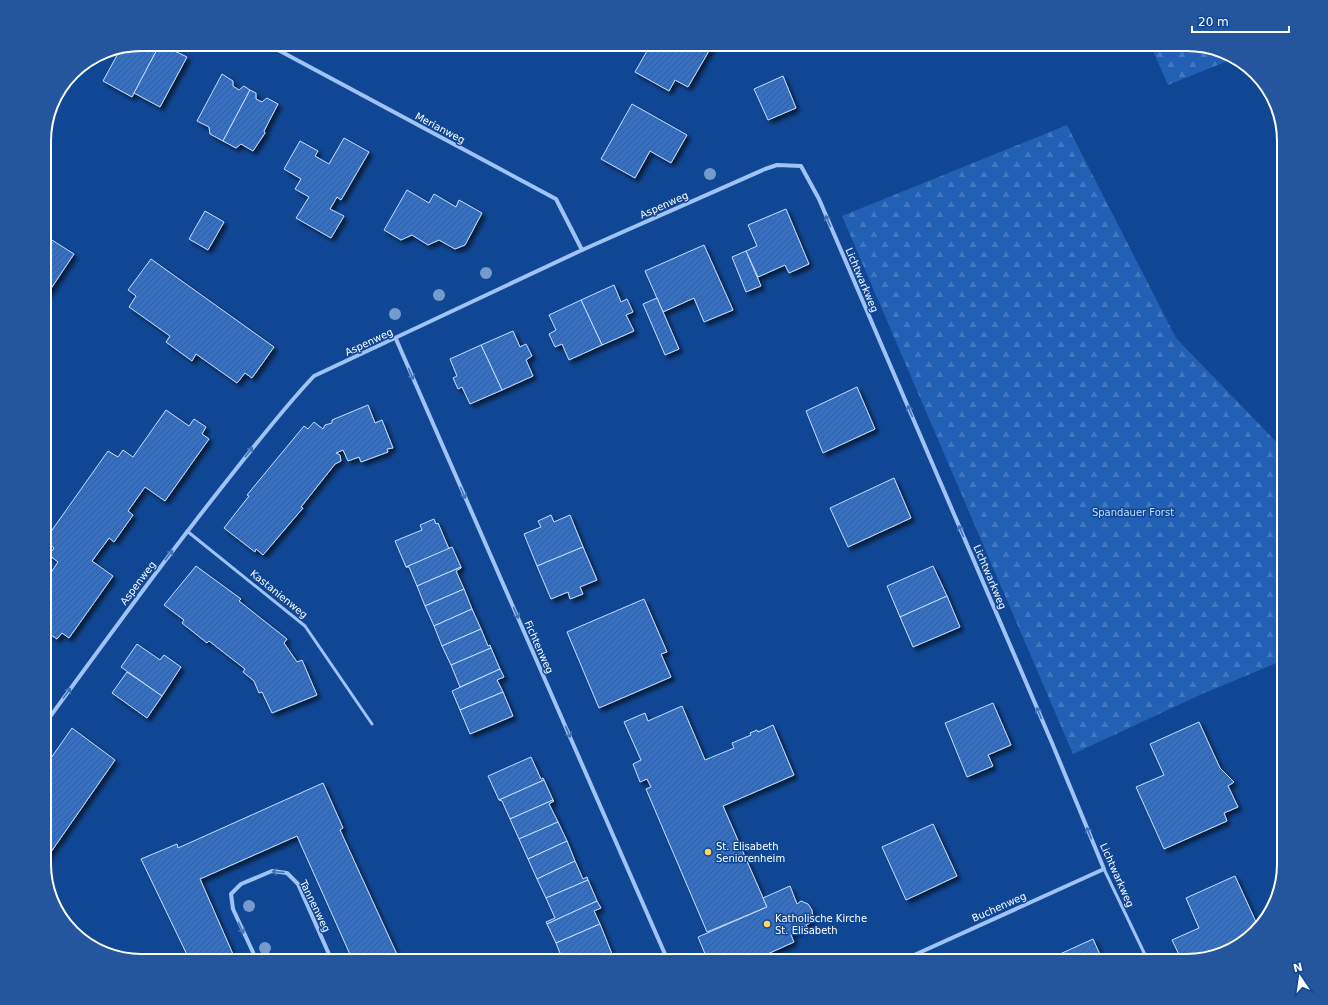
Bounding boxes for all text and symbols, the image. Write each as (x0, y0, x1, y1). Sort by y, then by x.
scale bar (1192, 8, 1289, 34)
text: 20 m (1198, 15, 1229, 29)
street label: Merianweg (413, 110, 467, 146)
street label: Aspenweg (638, 189, 690, 221)
one-way arrow (824, 215, 831, 227)
street label: Lichtwarkweg (843, 246, 881, 314)
street label: Aspenweg (343, 326, 395, 358)
one-way arrow (408, 368, 415, 380)
one-way arrow (906, 406, 913, 418)
one-way arrow (245, 447, 253, 458)
one-way arrow (460, 487, 468, 499)
park label: Spandauer Forst (1092, 507, 1174, 518)
one-way arrow (957, 525, 964, 537)
street label: Lichtwarkweg (971, 543, 1009, 611)
one-way arrow (165, 550, 173, 561)
street label: Aspenweg (118, 559, 158, 607)
street label: Kastanienweg (248, 568, 310, 620)
one-way arrow (512, 606, 520, 618)
street label: Fichtenweg (522, 619, 556, 675)
one-way arrow (63, 688, 71, 699)
one-way arrow (1035, 708, 1043, 720)
one-way arrow (564, 725, 572, 737)
one-way arrow (1085, 828, 1093, 840)
place label: St. Elisabeth Seniorenheim (716, 841, 785, 864)
street label: Lichtwarkweg (1098, 841, 1136, 909)
marker: St. Elisabeth Seniorenheim (703, 847, 713, 857)
one-way arrow (272, 868, 285, 875)
street label: Tannenweg (297, 877, 332, 934)
street label: Buchenweg (970, 890, 1028, 924)
place label: Katholische Kirche St. Elisabeth (775, 913, 867, 936)
marker: Katholische Kirche St. Elisabeth (762, 919, 772, 929)
one-way arrow (238, 922, 245, 934)
north arrow (1280, 957, 1320, 997)
text: N (1292, 960, 1304, 975)

